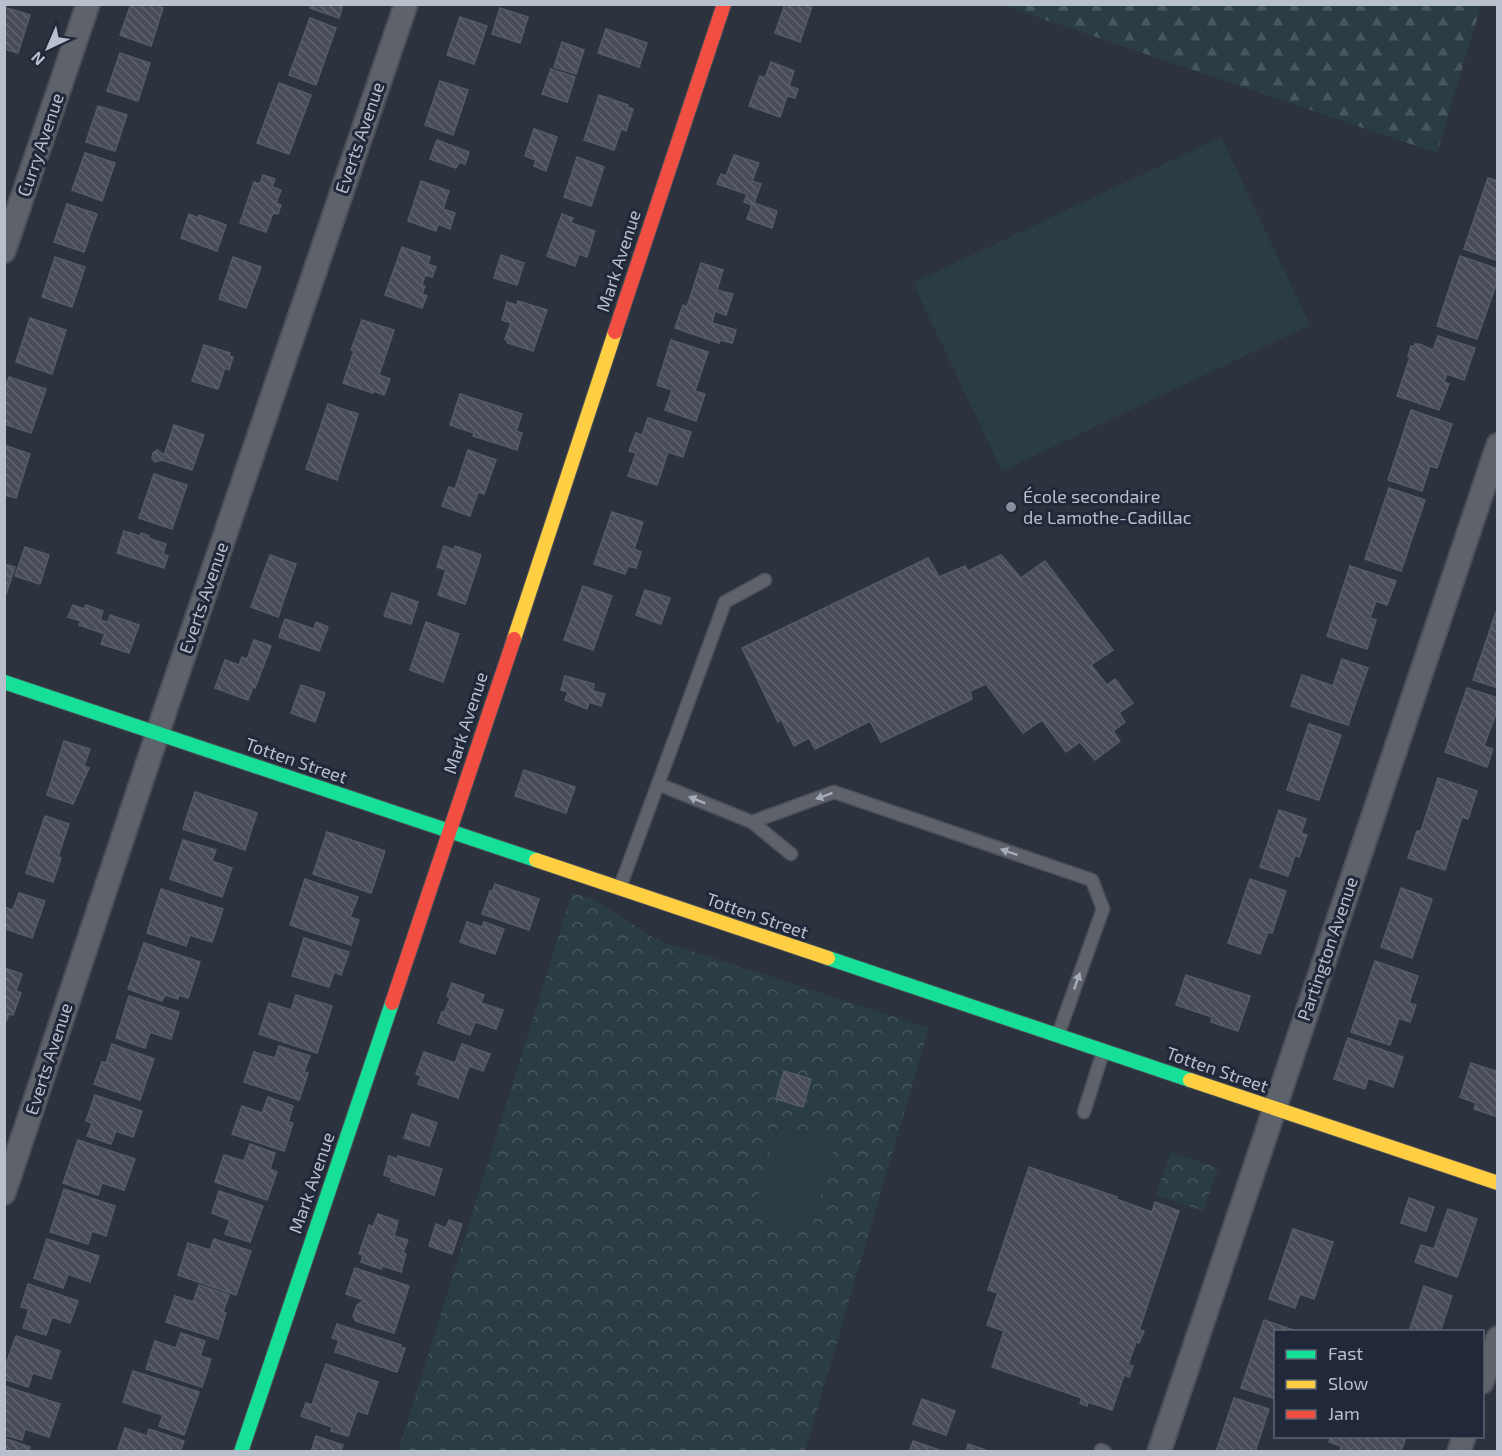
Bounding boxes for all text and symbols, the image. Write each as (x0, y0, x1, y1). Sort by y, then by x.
north arrow (18, 18, 78, 78)
text: N (26, 48, 48, 70)
street label: Everts Avenue (330, 79, 388, 196)
street label: Curry Avenue (12, 90, 68, 199)
street label: Mark Avenue (591, 207, 645, 314)
place label: École secondaire de Lamothe-Cadillac (1023, 485, 1192, 528)
marker: École secondaire de Lamothe-Cadillac (1004, 500, 1018, 514)
street label: Everts Avenue (174, 539, 232, 656)
street label: Mark Avenue (438, 669, 492, 776)
street label: Totten Street (242, 732, 350, 788)
one-way arrow (815, 791, 833, 801)
one-way arrow (688, 795, 706, 805)
one-way arrow (1000, 846, 1018, 856)
street label: Partington Avenue (1292, 874, 1362, 1024)
street label: Totten Street (703, 887, 811, 943)
one-way arrow (1073, 971, 1083, 989)
street label: Everts Avenue (20, 1000, 76, 1117)
street label: Totten Street (1163, 1041, 1271, 1097)
street label: Mark Avenue (283, 1129, 339, 1236)
legend (1274, 1330, 1484, 1438)
text: Fast (1328, 1342, 1363, 1364)
text: Slow (1328, 1372, 1369, 1394)
text: Jam (1328, 1402, 1360, 1424)

